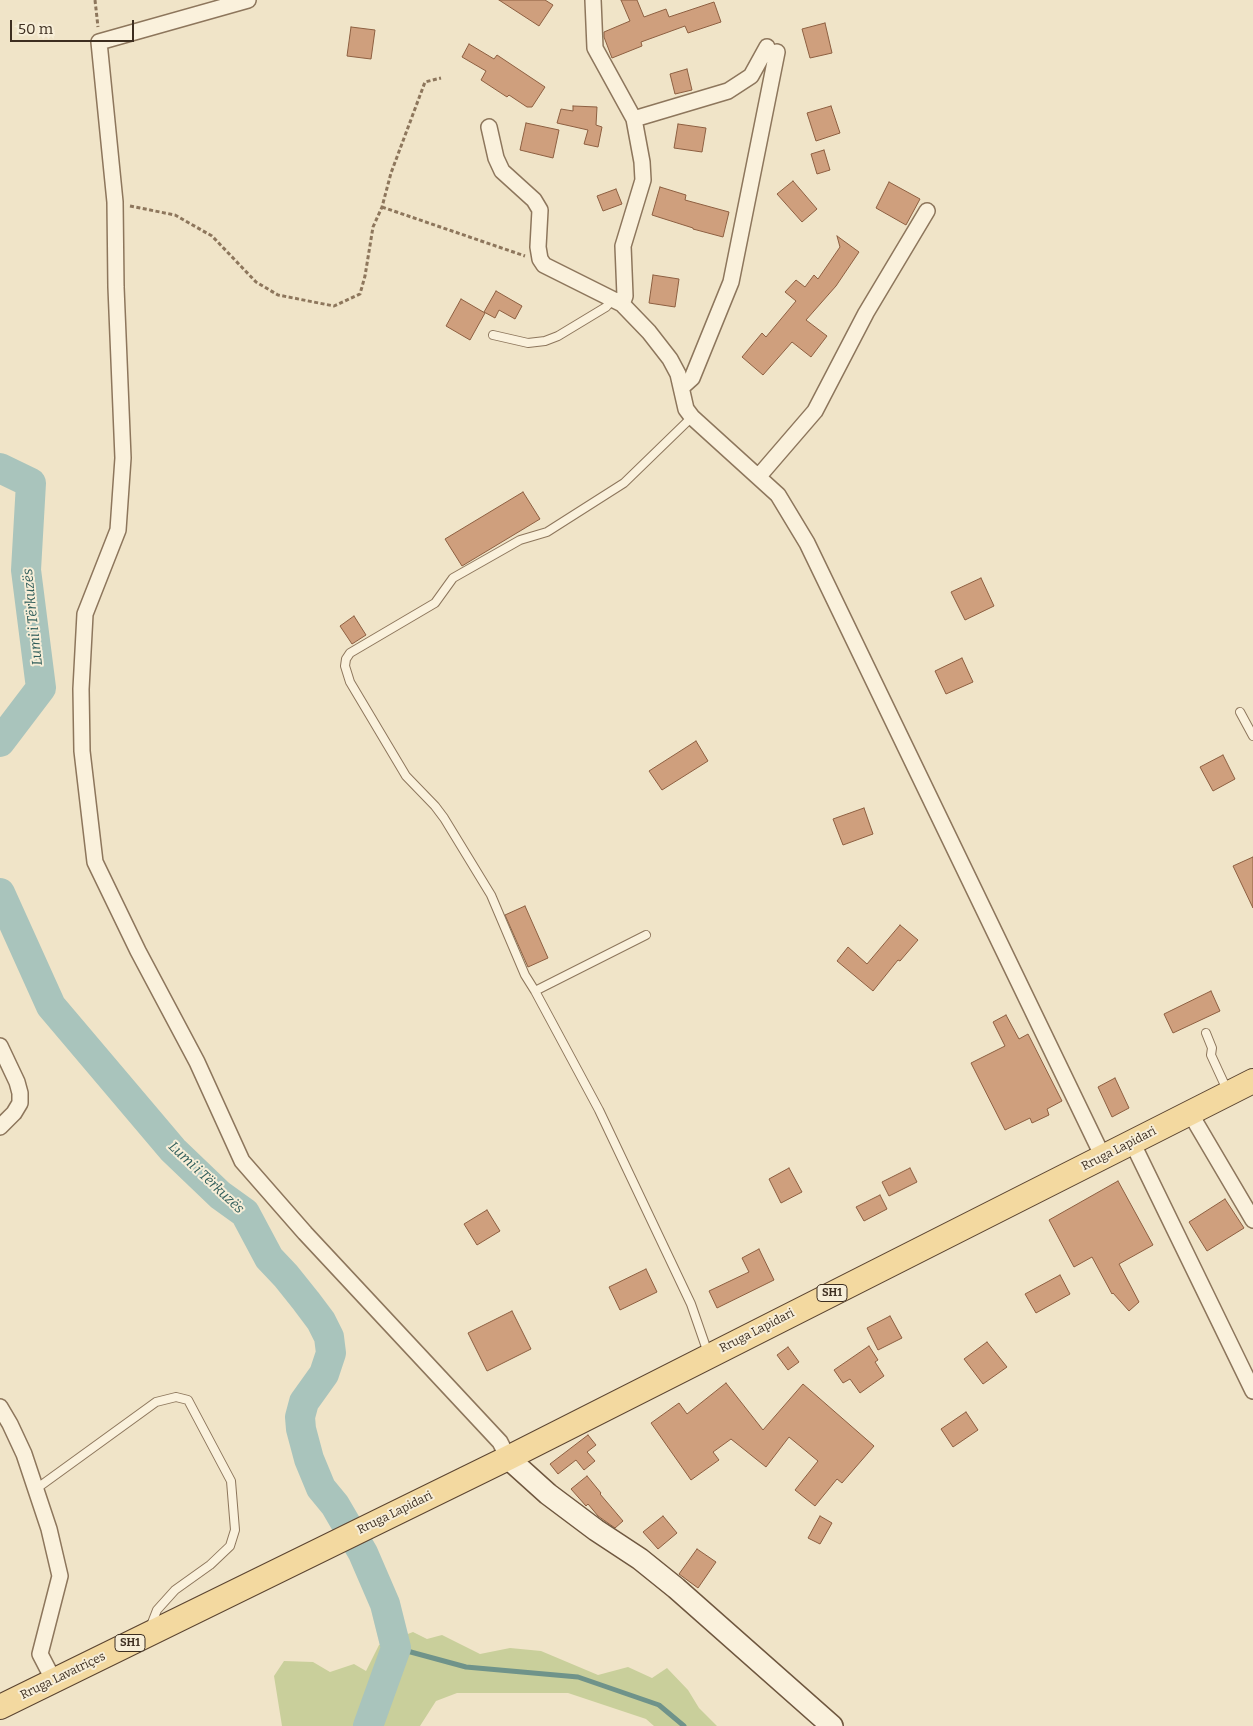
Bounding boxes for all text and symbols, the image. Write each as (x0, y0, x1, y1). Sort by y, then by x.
scale bar (12, 10, 136, 42)
text: 50 m (18, 20, 53, 38)
water label: Lumi i Tërkuzës (20, 568, 46, 666)
street label: Rruga Lapidari (1079, 1124, 1159, 1174)
water label: Lumi i Tërkuzës (165, 1139, 247, 1217)
road number: SH1 (817, 1285, 847, 1302)
street label: Rruga Lapidari (717, 1306, 797, 1356)
street label: Rruga Lapidari (355, 1489, 435, 1537)
road number: SH1 (115, 1635, 145, 1652)
street label: Rruga Lavatriçes (18, 1649, 108, 1703)

